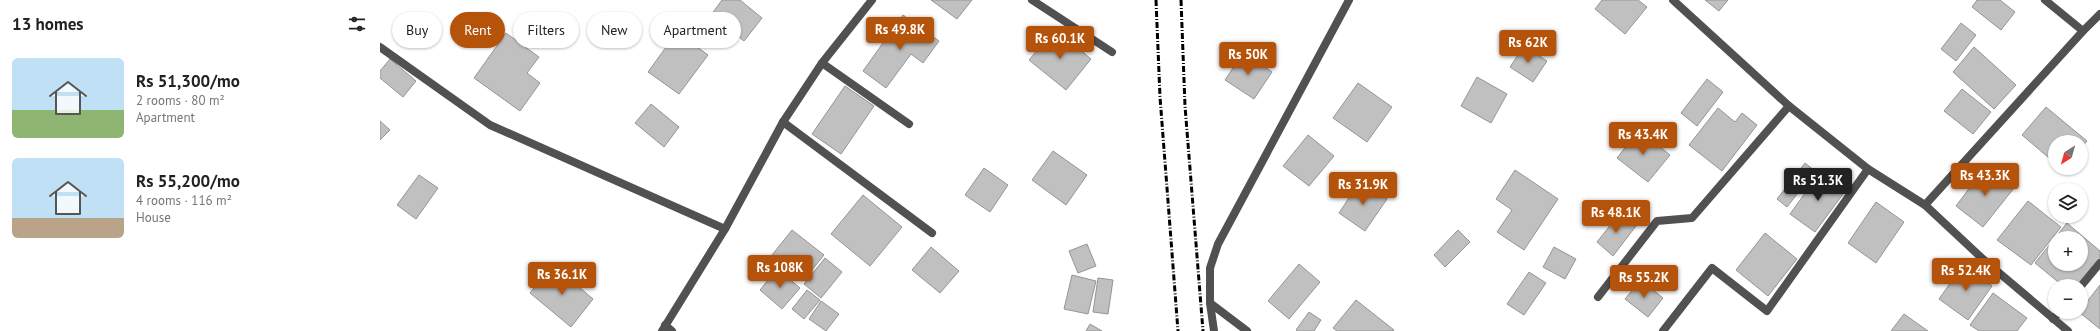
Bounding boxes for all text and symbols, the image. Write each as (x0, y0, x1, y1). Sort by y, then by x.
chip: Buy (392, 12, 442, 48)
chip: Rent (450, 12, 505, 48)
chip: Filters (513, 12, 579, 48)
chip: New (587, 12, 642, 48)
chip: Apartment (650, 12, 741, 48)
text: 13 homes (12, 13, 83, 35)
icon: filters (346, 13, 368, 35)
pin: Rs 49.8K (859, 17, 941, 51)
text: Rs 49.8K (875, 21, 925, 38)
pin: Rs 60.1K (1019, 26, 1101, 60)
text: Rs 60.1K (1035, 30, 1085, 47)
pin: Rs 62K (1495, 30, 1561, 64)
text: Rs 62K (1508, 34, 1548, 51)
pin: Rs 50K (1215, 42, 1281, 76)
text: Rs 50K (1228, 46, 1268, 63)
text: Rs 51,300/mo (136, 70, 240, 92)
icon: home (44, 74, 92, 122)
text: 2 rooms · 80 m² (136, 92, 225, 109)
text: Apartment (136, 109, 195, 126)
pin: Rs 43.4K (1602, 122, 1684, 156)
text: Rs 43.4K (1618, 126, 1668, 143)
north arrow (2048, 135, 2088, 175)
map controls (2048, 135, 2088, 319)
pin: Rs 43.3K (1944, 163, 2026, 197)
text: Rs 43.3K (1960, 167, 2010, 184)
pin: Rs 51.3K (1777, 168, 1859, 202)
text: Rs 55,200/mo (136, 170, 240, 192)
pin: Rs 31.9K (1322, 172, 1404, 206)
text: Rs 51.3K (1793, 172, 1843, 189)
icon: home (44, 174, 92, 222)
text: Rs 31.9K (1338, 176, 1388, 193)
button: layers (2048, 183, 2088, 223)
text: 4 rooms · 116 m² (136, 192, 232, 209)
pin: Rs 48.1K (1575, 200, 1657, 234)
text: Rs 48.1K (1591, 204, 1641, 221)
text: House (136, 209, 171, 226)
button: + (2048, 231, 2088, 271)
pin: Rs 108K (743, 255, 817, 289)
pin: Rs 52.4K (1925, 258, 2007, 292)
text: Rs 108K (757, 259, 803, 276)
pin: Rs 36.1K (521, 262, 603, 296)
text: Rs 52.4K (1941, 262, 1991, 279)
pin: Rs 55.2K (1603, 265, 1685, 299)
text: Rs 36.1K (537, 266, 587, 283)
text: Rs 55.2K (1619, 269, 1669, 286)
button: − (2048, 279, 2088, 319)

